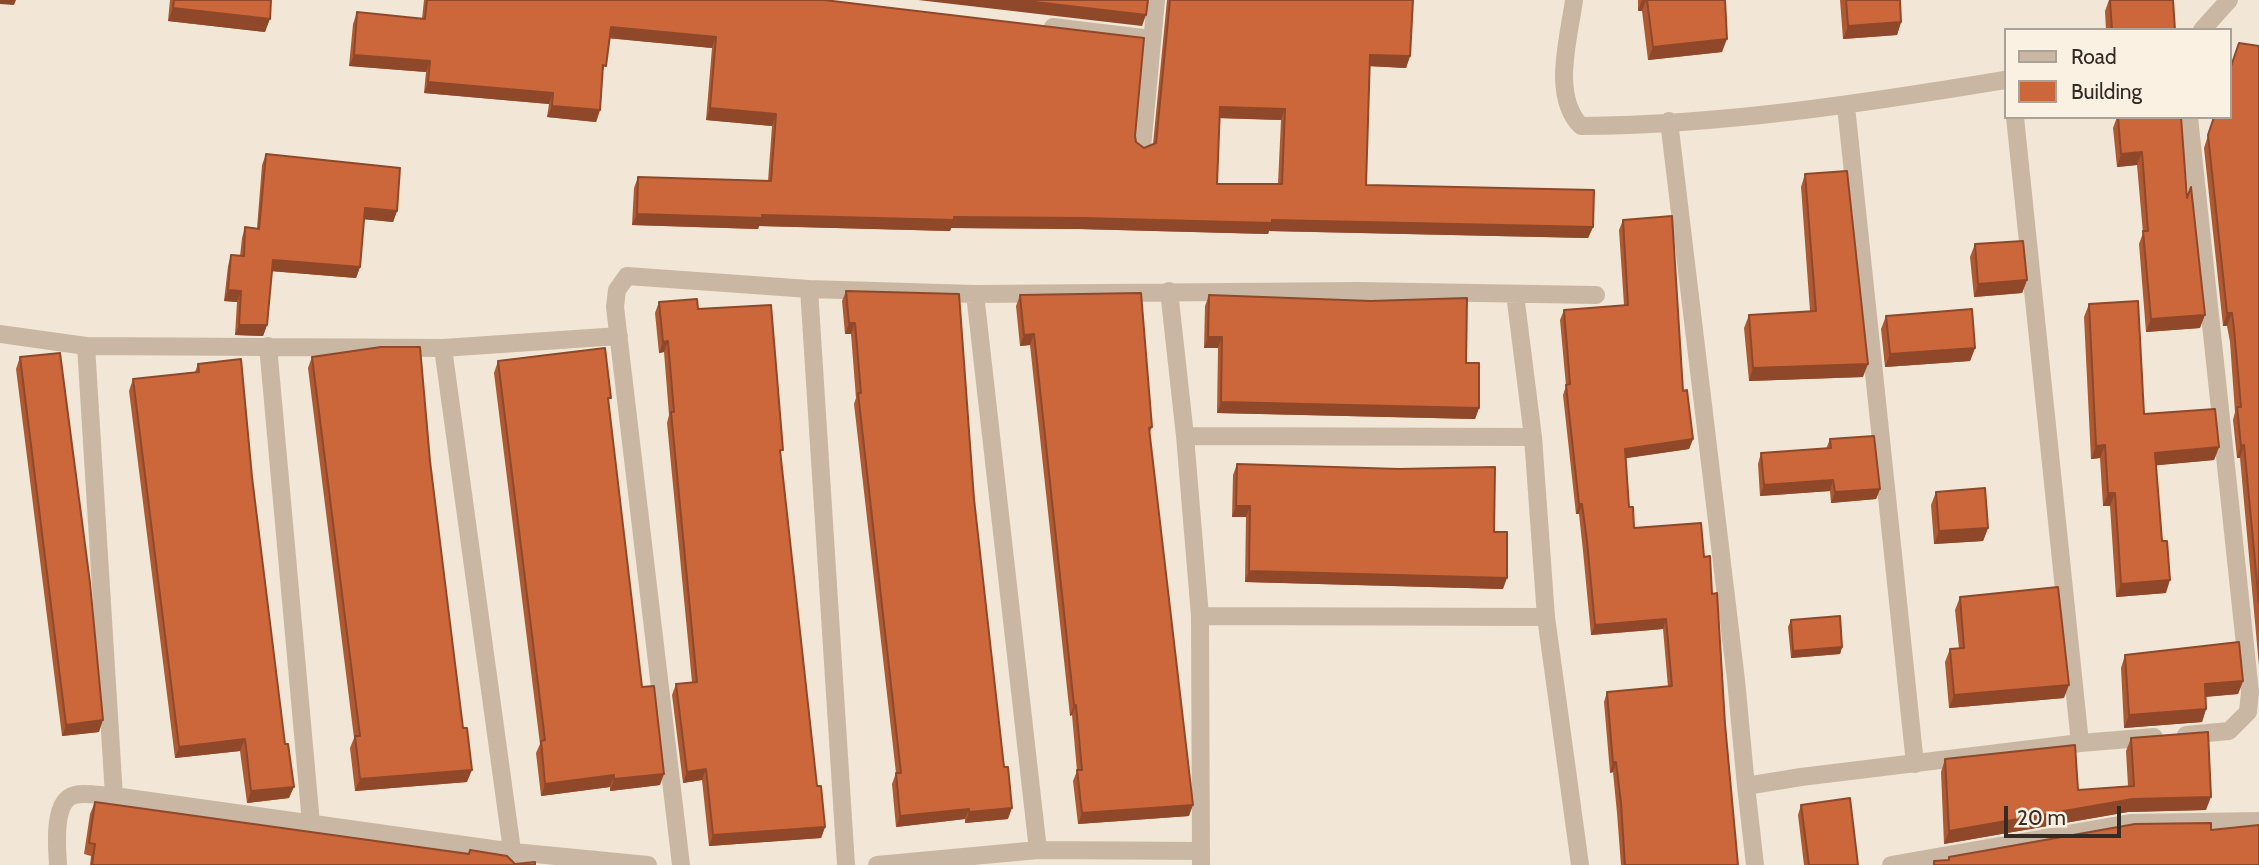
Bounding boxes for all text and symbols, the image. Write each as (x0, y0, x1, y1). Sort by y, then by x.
legend (2004, 28, 2231, 119)
text: Road (2071, 44, 2117, 69)
text: Building (2071, 79, 2142, 104)
scale bar (2007, 792, 2124, 836)
text: 20 m (2017, 805, 2066, 830)

